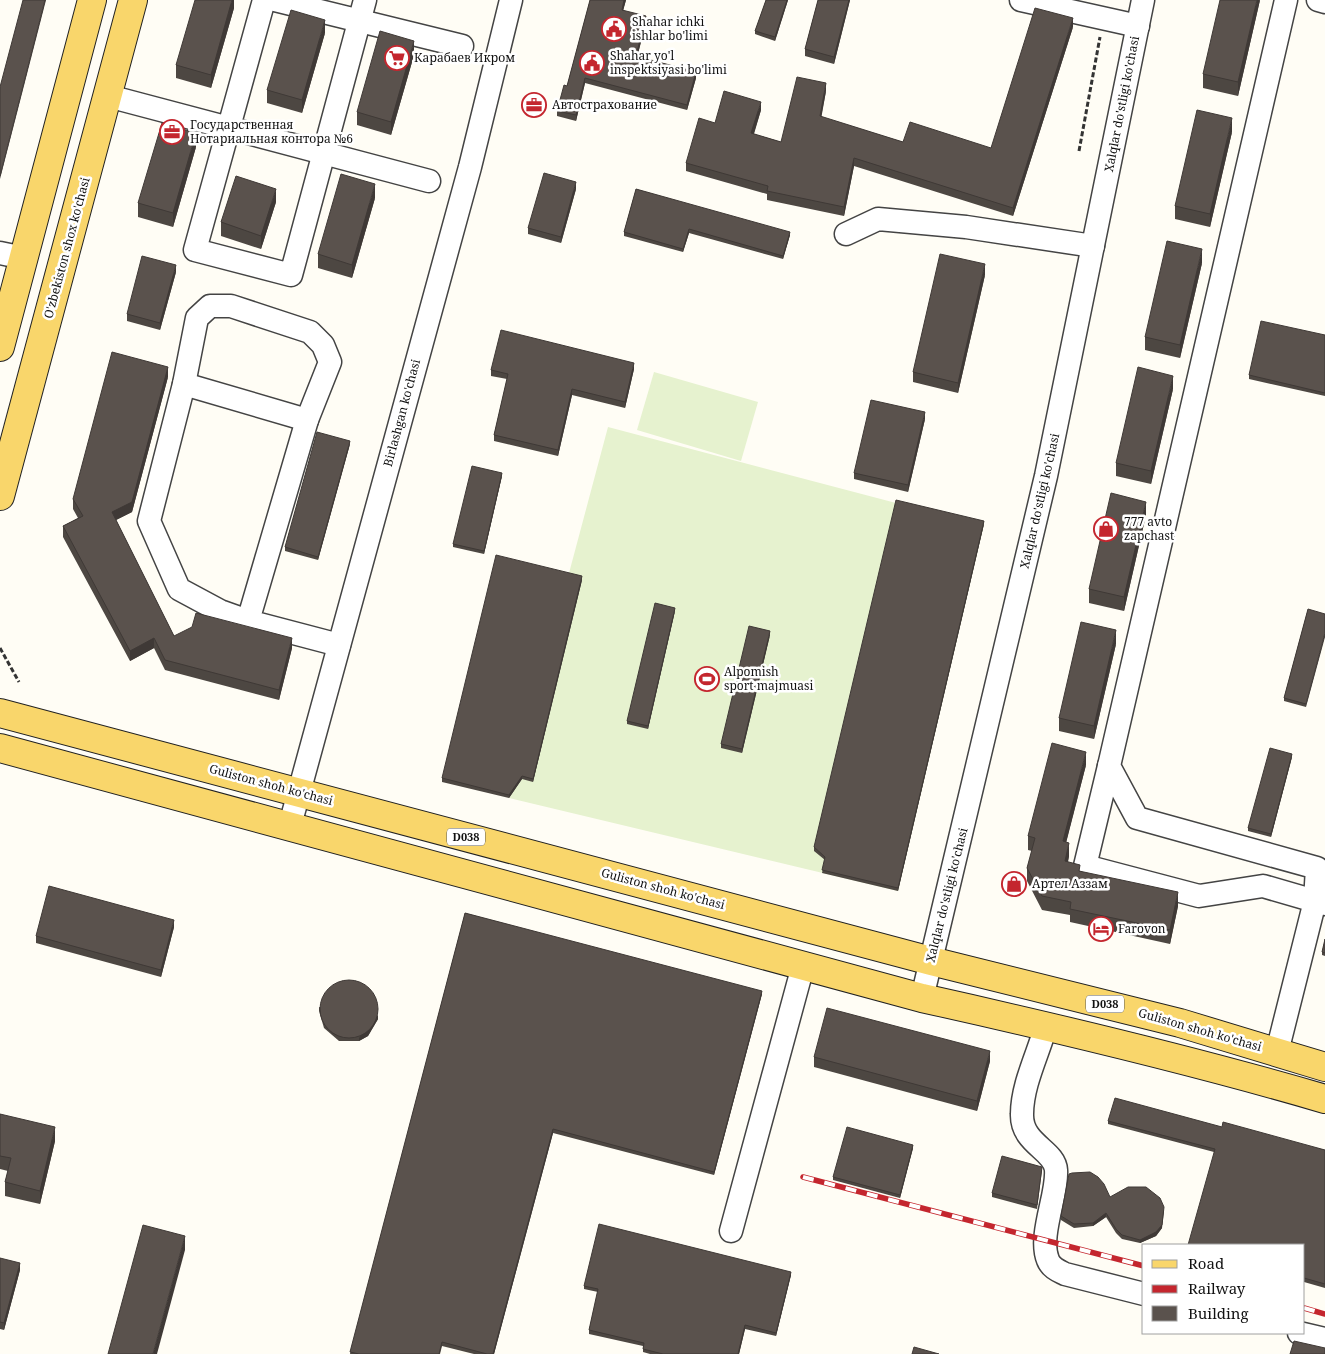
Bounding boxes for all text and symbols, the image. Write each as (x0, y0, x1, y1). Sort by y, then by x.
place label: Shahar ichki ishlar bo'limi (632, 13, 708, 44)
public building icon: Shahar ichki ishlar bo'limi (601, 16, 627, 42)
street label: Xalqlar do'stligi ko'chasi (1100, 34, 1143, 173)
supermarket icon: Карабаев Икром (384, 45, 410, 71)
place label: Shahar yo'l inspektsiyasi bo'limi (610, 47, 727, 78)
place label: Карабаев Икром (414, 49, 515, 66)
public building icon: Shahar yo'l inspektsiyasi bo'limi (579, 50, 605, 76)
office icon: Автострахование (521, 92, 547, 118)
place label: Автострахование (552, 96, 657, 113)
place label: Государственная Нотариальная контора №6 (190, 116, 353, 147)
office icon: Государственная Нотариальная контора №6 (159, 119, 185, 145)
street label: O'zbekiston shox ko'chasi (39, 175, 94, 320)
street label: Birlashgan ko'chasi (379, 357, 424, 468)
street label: Xalqlar do'stligi ko'chasi (1016, 431, 1063, 570)
place label: 777 avto zapchast (1124, 513, 1174, 544)
shop icon: 777 avto zapchast (1093, 516, 1119, 542)
place label: Alpomish sport majmuasi (724, 663, 814, 694)
sports icon: Alpomish sport majmuasi (694, 666, 720, 692)
street label: Guliston shoh ko'chasi (207, 760, 335, 809)
street label: Xalqlar do'stligi ko'chasi (922, 826, 972, 964)
road number: D038 (447, 829, 485, 846)
street label: Guliston shoh ko'chasi (599, 864, 727, 913)
shop icon: Артел Аззам (1001, 871, 1027, 897)
place label: Артел Аззам (1032, 875, 1108, 892)
hotel icon: Farovon (1088, 916, 1114, 942)
place label: Farovon (1118, 920, 1166, 937)
road number: D038 (1086, 996, 1124, 1012)
street label: Guliston shoh ko'chasi (1137, 1004, 1264, 1055)
legend (1142, 1244, 1305, 1334)
text: Road (1188, 1253, 1224, 1273)
text: Railway (1188, 1278, 1246, 1298)
text: Building (1188, 1303, 1249, 1323)

